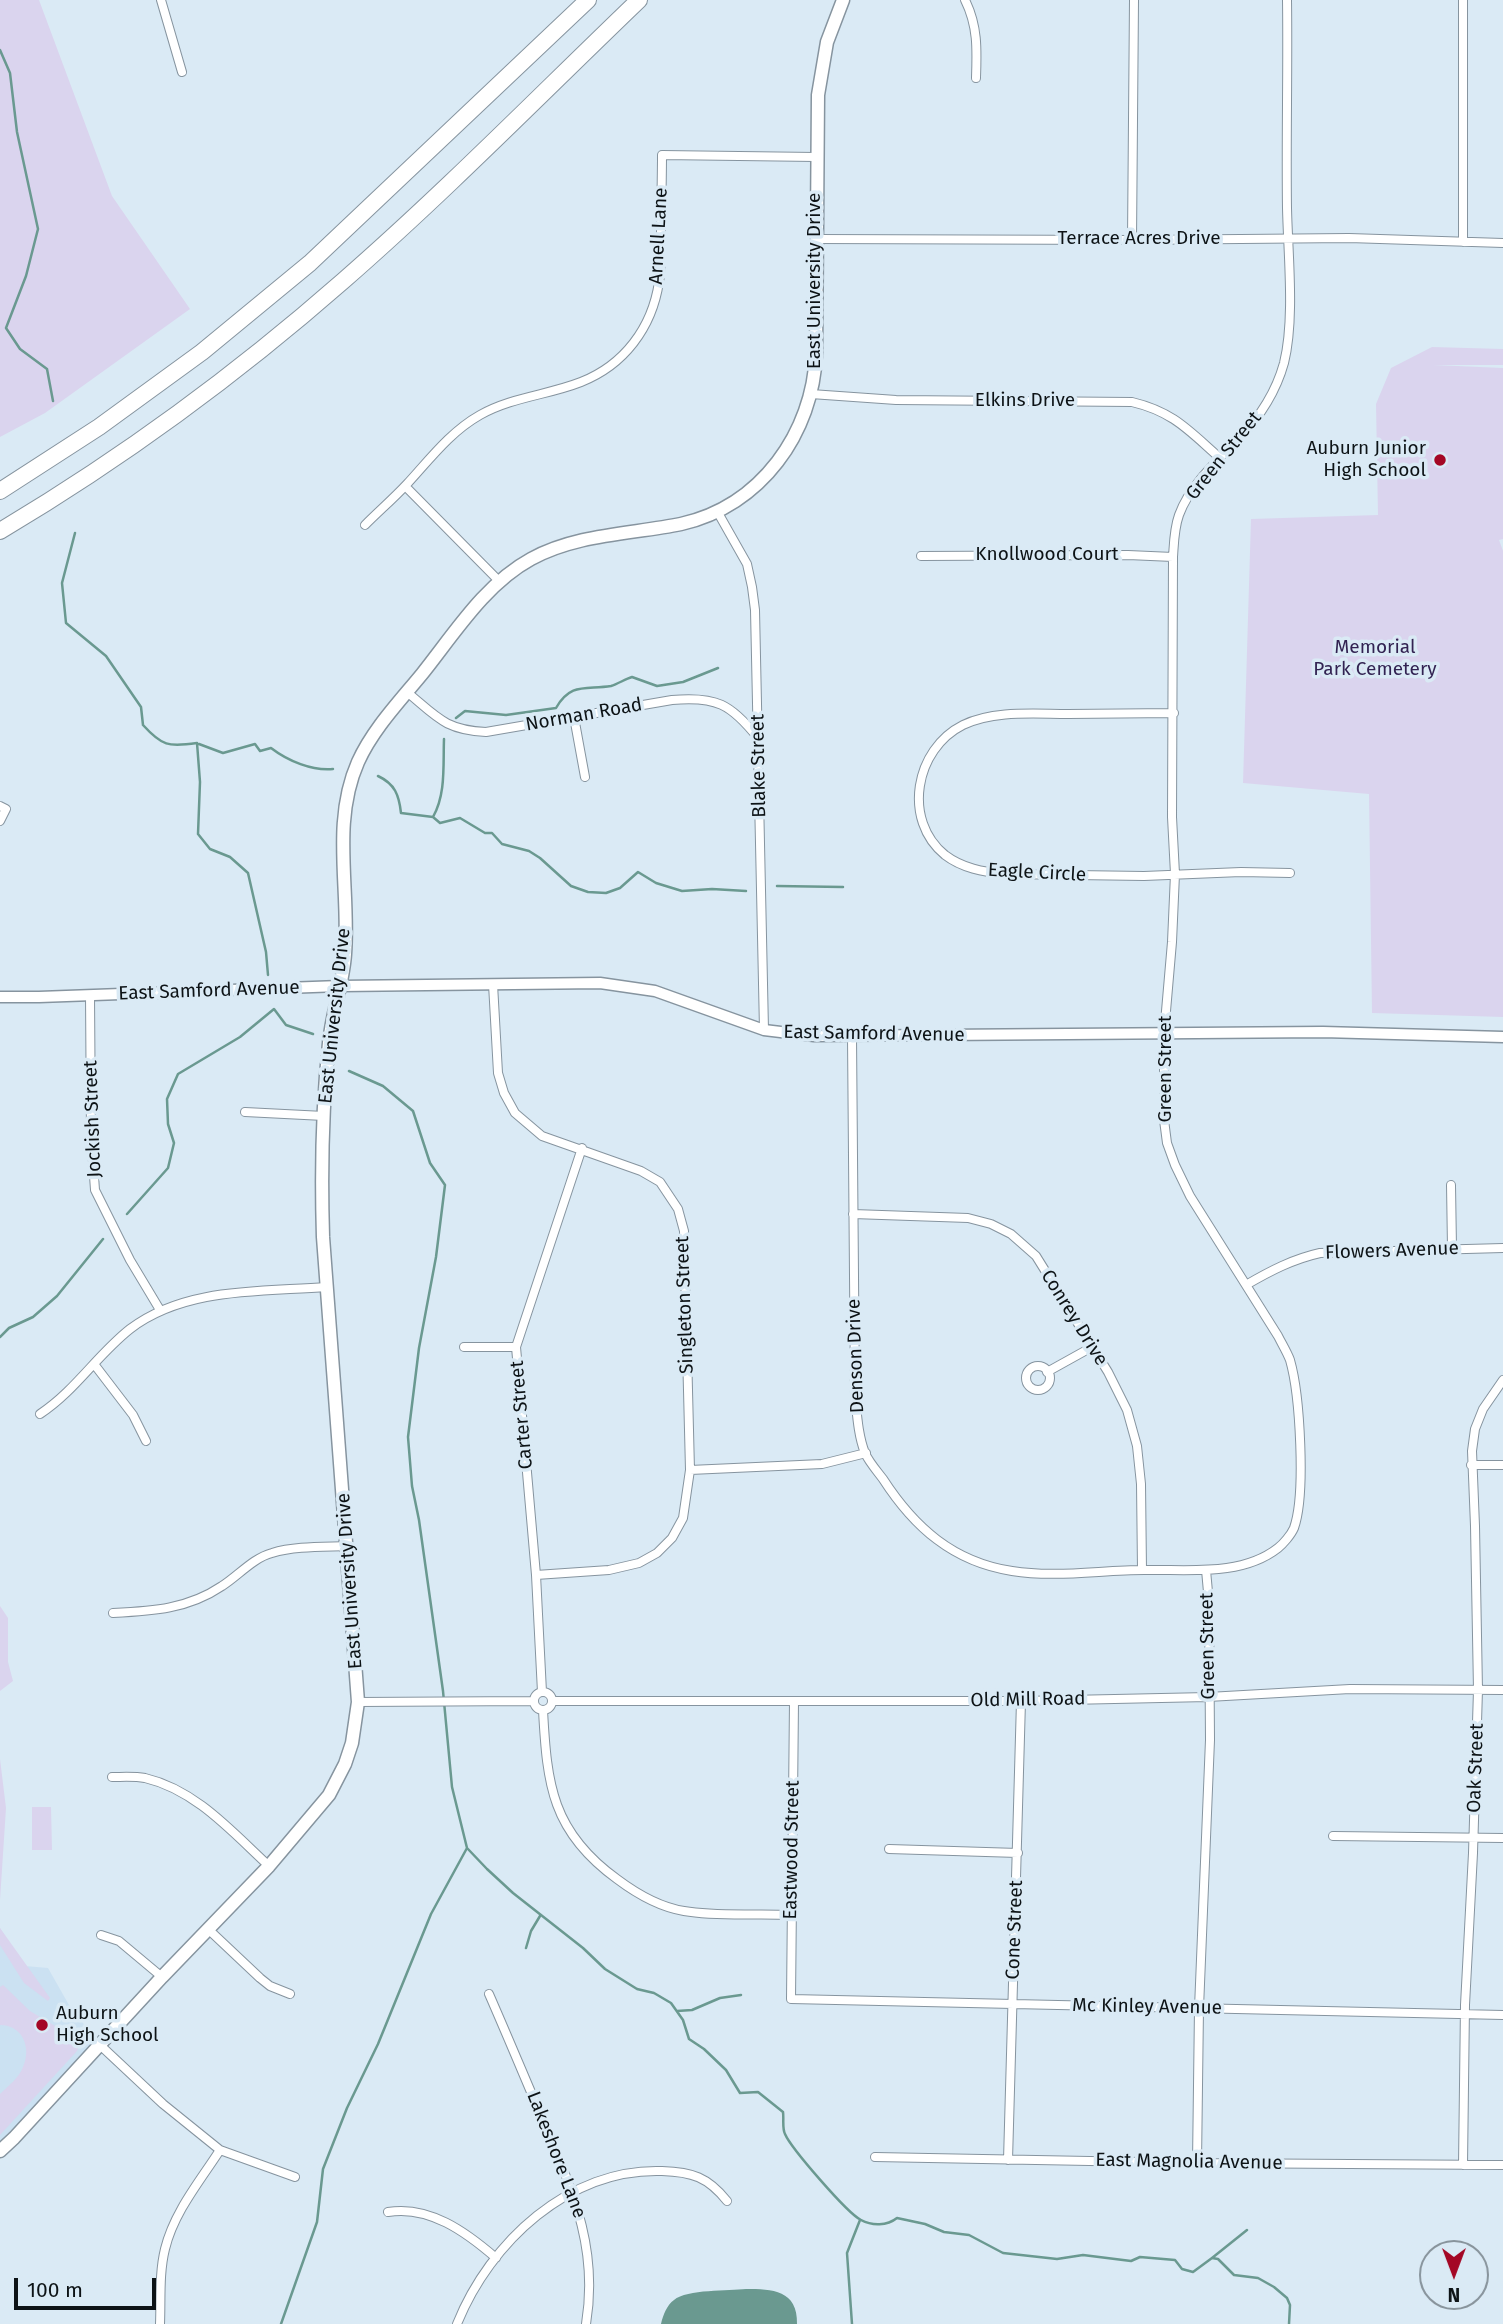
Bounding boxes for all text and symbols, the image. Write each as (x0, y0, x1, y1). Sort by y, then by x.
street label: Arnell Lane (645, 187, 673, 285)
street label: East University Drive (804, 193, 826, 369)
street label: Terrace Acres Drive (1057, 228, 1221, 250)
street label: Elkins Drive (975, 390, 1075, 412)
street label: Green Street (1181, 407, 1267, 505)
place label: Auburn Junior High School (1306, 438, 1426, 482)
marker: Auburn Junior High School (1432, 452, 1448, 468)
street label: Knollwood Court (975, 544, 1119, 566)
park label: Memorial Park Cemetery (1313, 637, 1437, 681)
street label: Norman Road (524, 694, 644, 736)
street label: Blake Street (747, 714, 771, 818)
street label: Eagle Circle (987, 859, 1087, 887)
street label: East University Drive (314, 927, 356, 1105)
street label: East Samford Avenue (118, 976, 300, 1006)
street label: Green Street (1155, 1015, 1177, 1123)
street label: East Samford Avenue (783, 1021, 965, 1047)
street label: Jockish Street (80, 1060, 106, 1178)
street label: Singleton Street (671, 1236, 699, 1374)
street label: Flowers Avenue (1325, 1237, 1459, 1265)
street label: Conrey Drive (1036, 1266, 1112, 1370)
street label: Denson Drive (843, 1298, 869, 1414)
street label: Carter Street (506, 1360, 538, 1470)
street label: East University Drive (332, 1492, 368, 1670)
street label: Green Street (1196, 1592, 1220, 1700)
street label: Old Mill Road (970, 1688, 1086, 1712)
street label: Oak Street (1463, 1723, 1489, 1813)
street label: Eastwood Street (779, 1780, 805, 1920)
street label: Cone Street (1002, 1880, 1028, 1980)
street label: Mc Kinley Avenue (1072, 1994, 1222, 2020)
place label: Auburn High School (56, 2003, 159, 2047)
marker: Auburn High School (34, 2017, 50, 2033)
street label: Lakeshore Lane (521, 2088, 591, 2222)
street label: East Magnolia Avenue (1095, 2149, 1283, 2175)
north arrow (1419, 2240, 1489, 2310)
scale bar (18, 2264, 159, 2308)
text: 100 m (27, 2277, 83, 2303)
text: N (1448, 2283, 1460, 2306)

